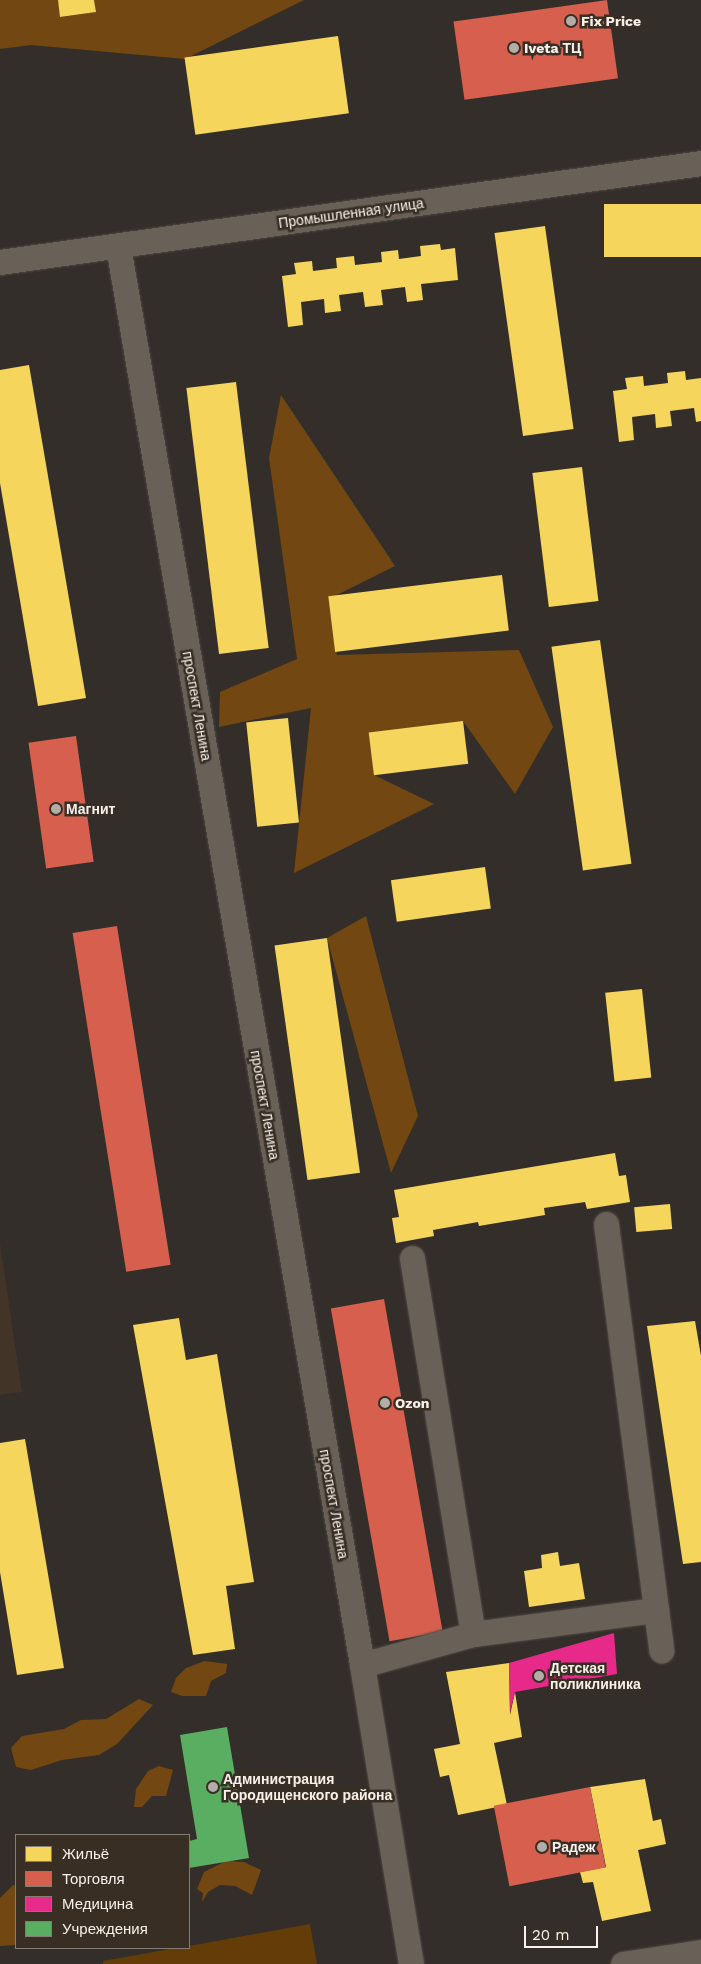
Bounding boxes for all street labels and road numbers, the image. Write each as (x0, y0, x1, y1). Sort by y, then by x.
street label: Промышленная улица (277, 194, 425, 232)
street label: проспект Ленина (179, 650, 215, 762)
street label: проспект Ленина (247, 1049, 283, 1161)
street label: проспект Ленина (316, 1448, 352, 1560)

